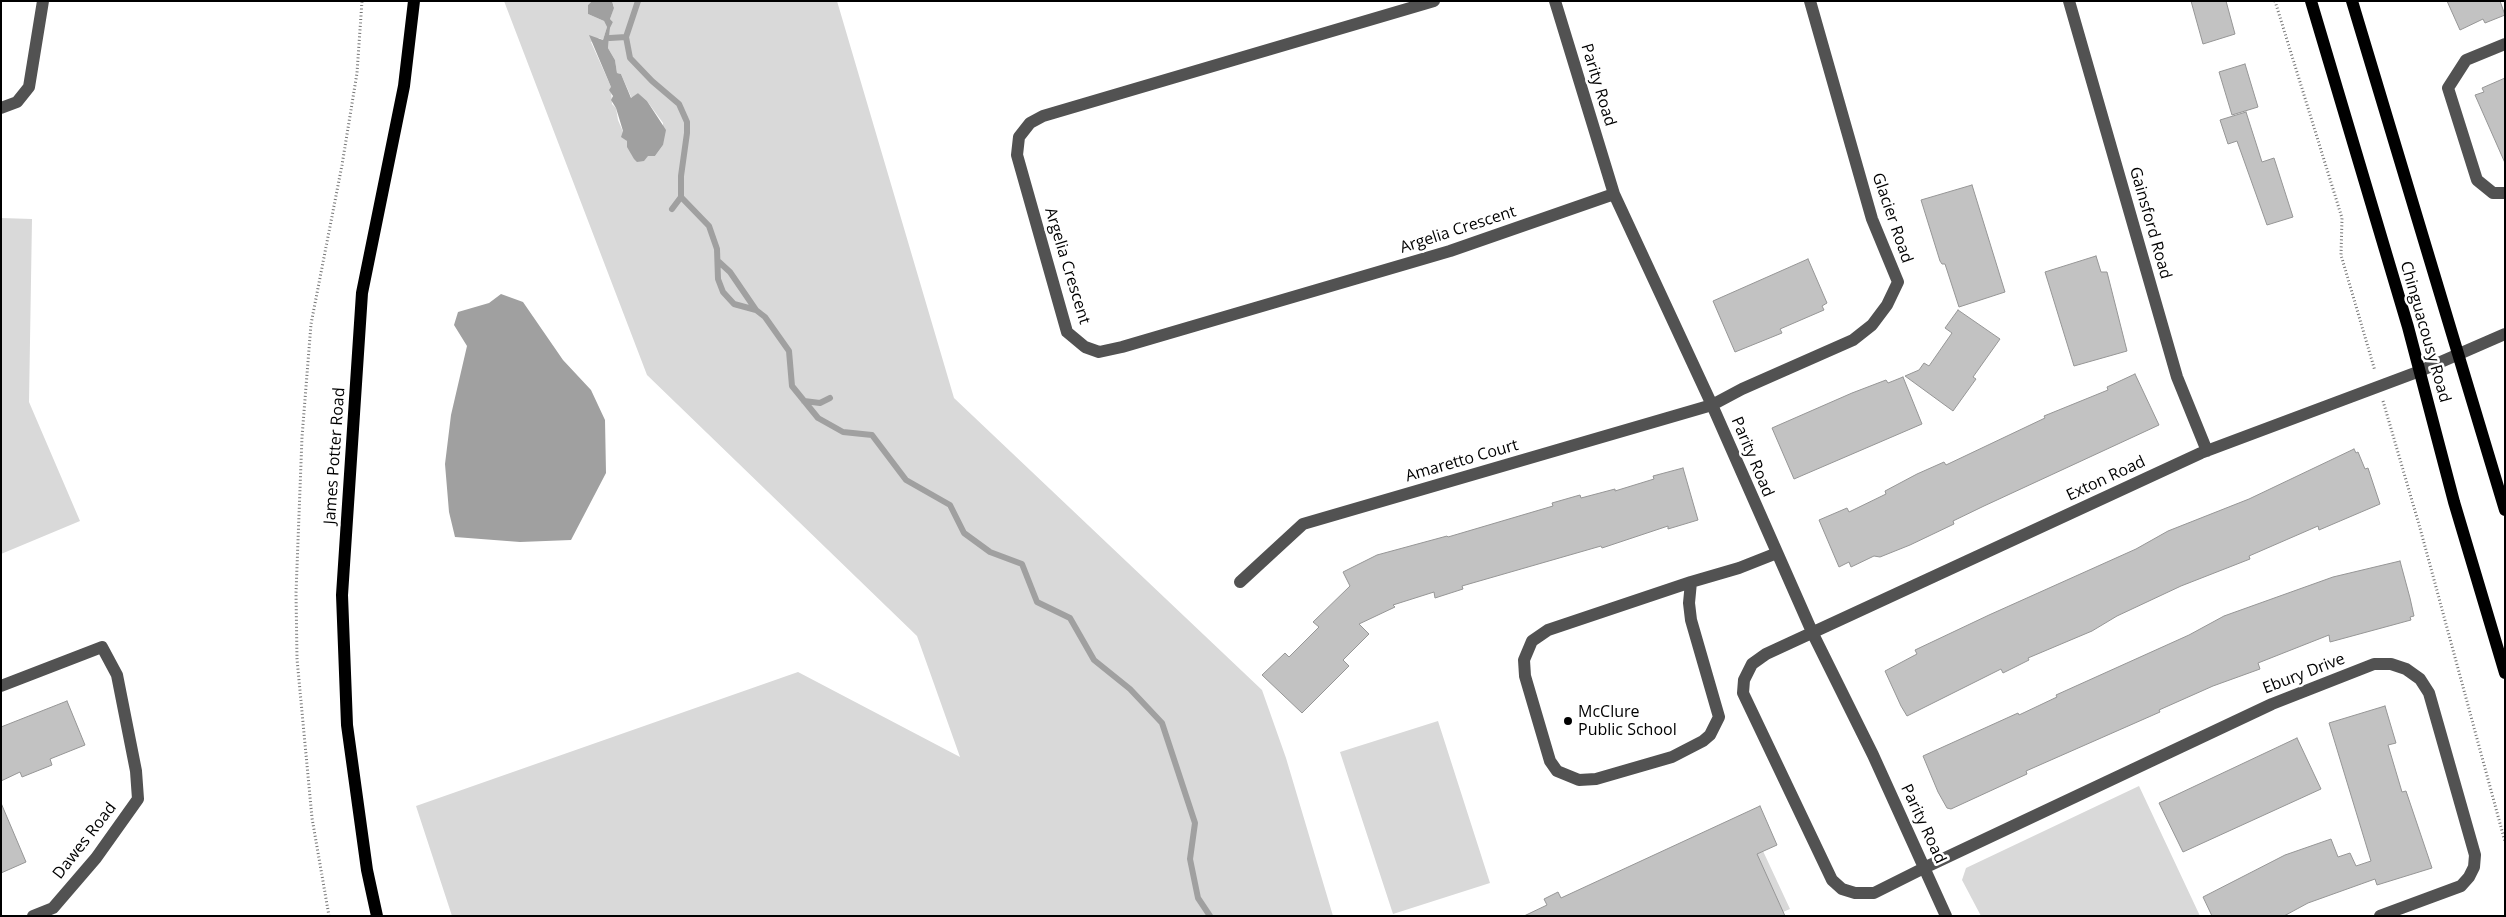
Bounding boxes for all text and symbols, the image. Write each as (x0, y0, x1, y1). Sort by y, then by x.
street label: Parity Road (1576, 41, 1620, 129)
street label: Gainsford Road (2125, 165, 2175, 281)
street label: Glacier Road (1868, 170, 1916, 266)
street label: Argelia Crescent (1398, 202, 1518, 258)
street label: Argelia Crescent (1040, 205, 1094, 327)
street label: Chinguacousy Road (2396, 259, 2454, 405)
street label: James Potter Road (321, 387, 349, 525)
street label: Parity Road (1727, 414, 1777, 500)
street label: Amaretto Court (1403, 436, 1521, 486)
street label: Exton Road (2064, 452, 2148, 506)
street label: Ebury Drive (2260, 650, 2348, 698)
place label: McClure Public School (1578, 702, 1677, 740)
marker: McClure Public School (1562, 715, 1574, 727)
street label: Parity Road (1896, 781, 1950, 867)
street label: Dawes Road (49, 799, 121, 883)

